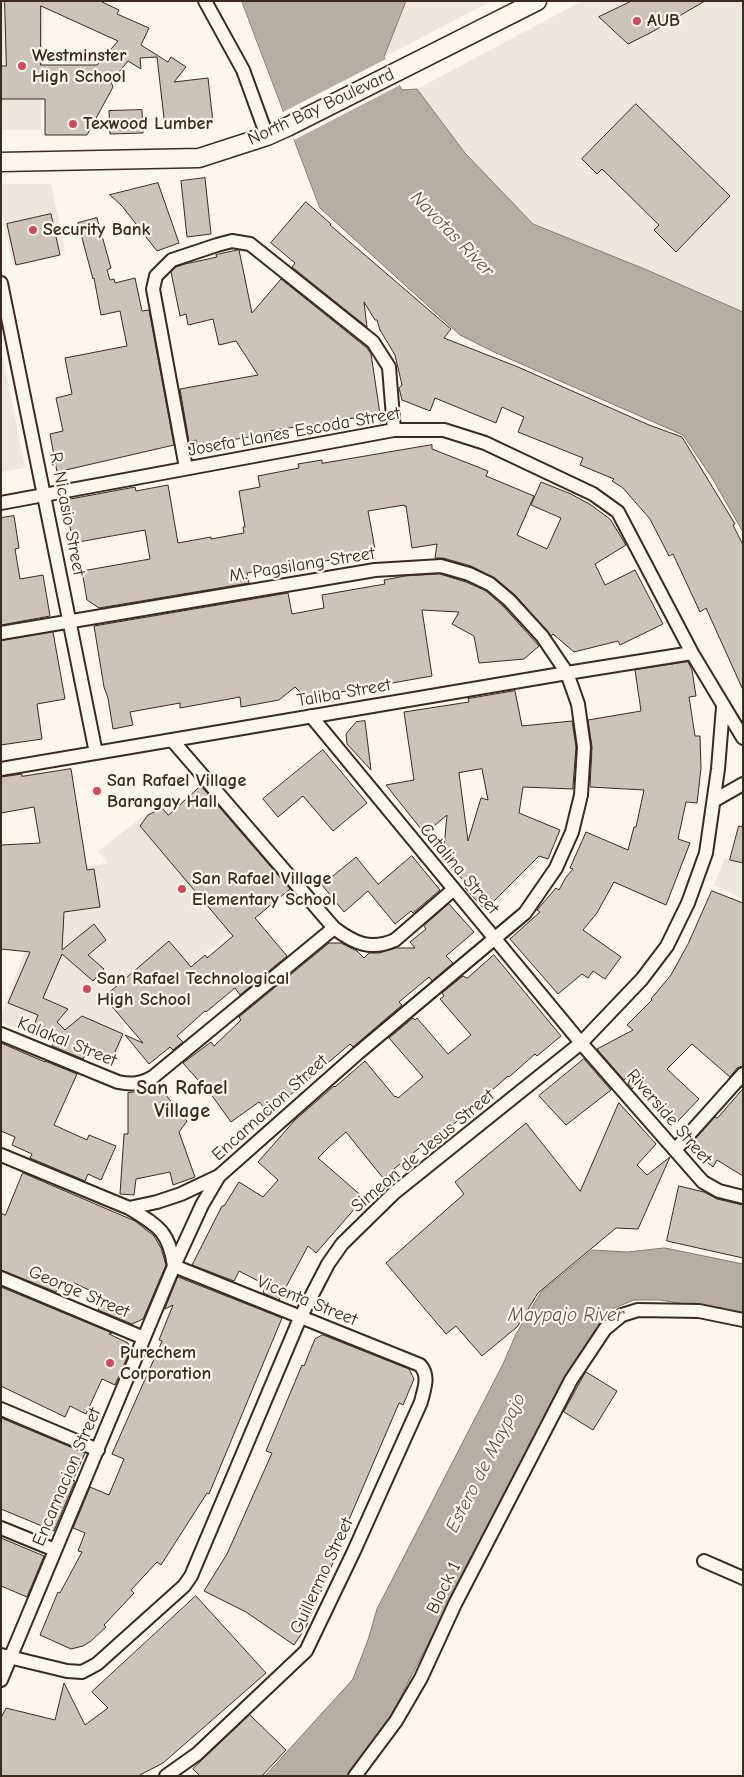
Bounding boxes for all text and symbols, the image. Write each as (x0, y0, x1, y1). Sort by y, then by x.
place label: AUB (647, 10, 680, 32)
marker: AUB (631, 15, 643, 27)
place label: Westminster High School (32, 45, 126, 88)
marker: Westminster High School (16, 60, 28, 72)
street label: North Bay Boulevard (244, 64, 398, 150)
place label: Texwood Lumber (83, 113, 213, 135)
marker: Texwood Lumber (67, 118, 79, 130)
water label: Navotas River (405, 186, 499, 282)
place label: Security Bank (43, 219, 150, 241)
marker: Security Bank (27, 224, 39, 236)
street label: Josefa Llanes Escoda Street (186, 403, 402, 461)
street label: R. Nicasio Street (44, 450, 90, 578)
street label: M. Pagsilang Street (228, 543, 376, 587)
street label: Taliba Street (295, 674, 393, 712)
place label: San Rafael Village Barangay Hall (107, 770, 246, 812)
marker: San Rafael Village Barangay Hall (91, 785, 103, 797)
street label: Catalina Street (415, 819, 503, 919)
place label: San Rafael Village Elementary School (192, 868, 336, 911)
marker: San Rafael Village Elementary School (176, 883, 188, 895)
place label: San Rafael Technological High School (97, 968, 289, 1011)
marker: San Rafael Technological High School (81, 983, 93, 995)
street label: Kalakal Street (14, 1012, 120, 1072)
street label: Encarnacion Street (208, 1050, 332, 1166)
street label: Riverside Street (622, 1065, 716, 1169)
district label: San Rafael Village (136, 1076, 228, 1123)
street label: Simeon de Jesus Street (347, 1085, 499, 1217)
street label: George Street (25, 1261, 133, 1323)
street label: Vicenta Street (254, 1271, 360, 1331)
water label: Maypajo River (508, 1305, 624, 1327)
place label: Purechem Corporation (120, 1342, 211, 1385)
marker: Purechem Corporation (104, 1357, 116, 1369)
water label: Estero de Maypajo (441, 1390, 531, 1536)
street label: Encarnacion Street (28, 1404, 106, 1550)
street label: Guillermo Street (286, 1514, 358, 1638)
street label: Block 1 (422, 1558, 466, 1618)

